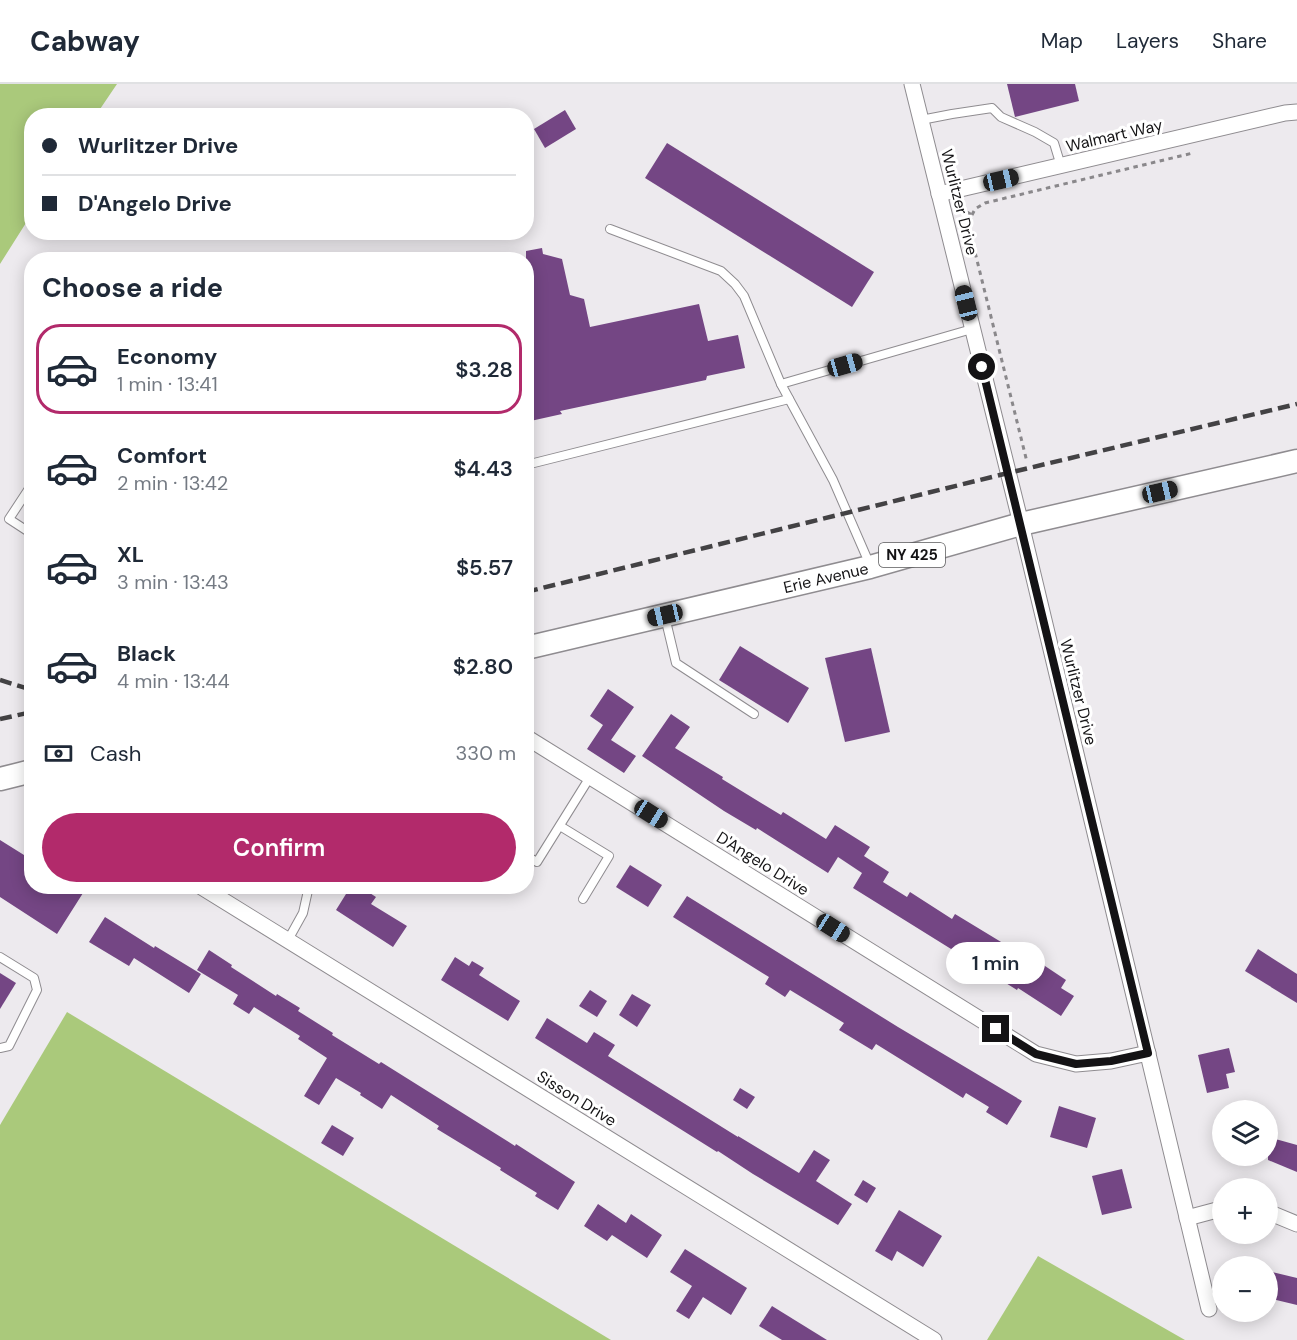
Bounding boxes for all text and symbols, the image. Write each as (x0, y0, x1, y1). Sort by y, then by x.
text: Cabway (30, 23, 140, 60)
text: Map (1041, 27, 1083, 55)
text: Layers (1116, 27, 1179, 55)
text: Share (1212, 27, 1267, 55)
street label: Walmart Way (1064, 114, 1165, 157)
text: Wurlitzer Drive (78, 131, 238, 160)
street label: Wurlitzer Drive (936, 147, 983, 257)
car (981, 167, 1021, 193)
text: D'Angelo Drive (78, 189, 232, 218)
text: Choose a ride (42, 270, 223, 305)
car (953, 283, 979, 323)
icon: car (45, 342, 99, 396)
text: Economy (117, 342, 217, 371)
car (825, 351, 865, 379)
route start (968, 353, 995, 380)
text: $3.28 (455, 355, 513, 384)
text: 1 min · 13:41 (117, 371, 218, 397)
icon: car (45, 441, 99, 495)
text: Comfort (117, 441, 207, 470)
text: $4.43 (453, 454, 513, 483)
text: 2 min · 13:42 (117, 470, 228, 496)
car (1140, 479, 1180, 505)
icon: car (45, 540, 99, 594)
text: XL (117, 540, 144, 569)
road number: NY 425 (879, 543, 945, 567)
text: $5.57 (456, 553, 513, 582)
street label: Erie Avenue (781, 558, 870, 598)
text: 3 min · 13:43 (117, 569, 229, 595)
car (645, 602, 685, 628)
street label: Wurlitzer Drive (1055, 637, 1102, 747)
icon: car (45, 639, 99, 693)
text: Black (117, 639, 176, 668)
text: $2.80 (453, 652, 513, 681)
text: 4 min · 13:44 (117, 668, 230, 694)
icon: cash (42, 737, 75, 770)
text: Cash (90, 739, 141, 768)
text: 330 m (456, 740, 516, 766)
car (631, 797, 671, 831)
button: Confirm (42, 813, 516, 882)
street label: D'Angelo Drive (713, 827, 813, 900)
car (813, 911, 853, 945)
callout: 1 min (946, 942, 1046, 984)
text: 1 min (972, 950, 1019, 976)
route end (982, 1015, 1009, 1042)
street label: Sisson Drive (533, 1066, 620, 1131)
map controls (1212, 1100, 1278, 1322)
button: layers (1212, 1100, 1278, 1166)
button: + (1212, 1178, 1278, 1244)
button: − (1212, 1256, 1278, 1322)

